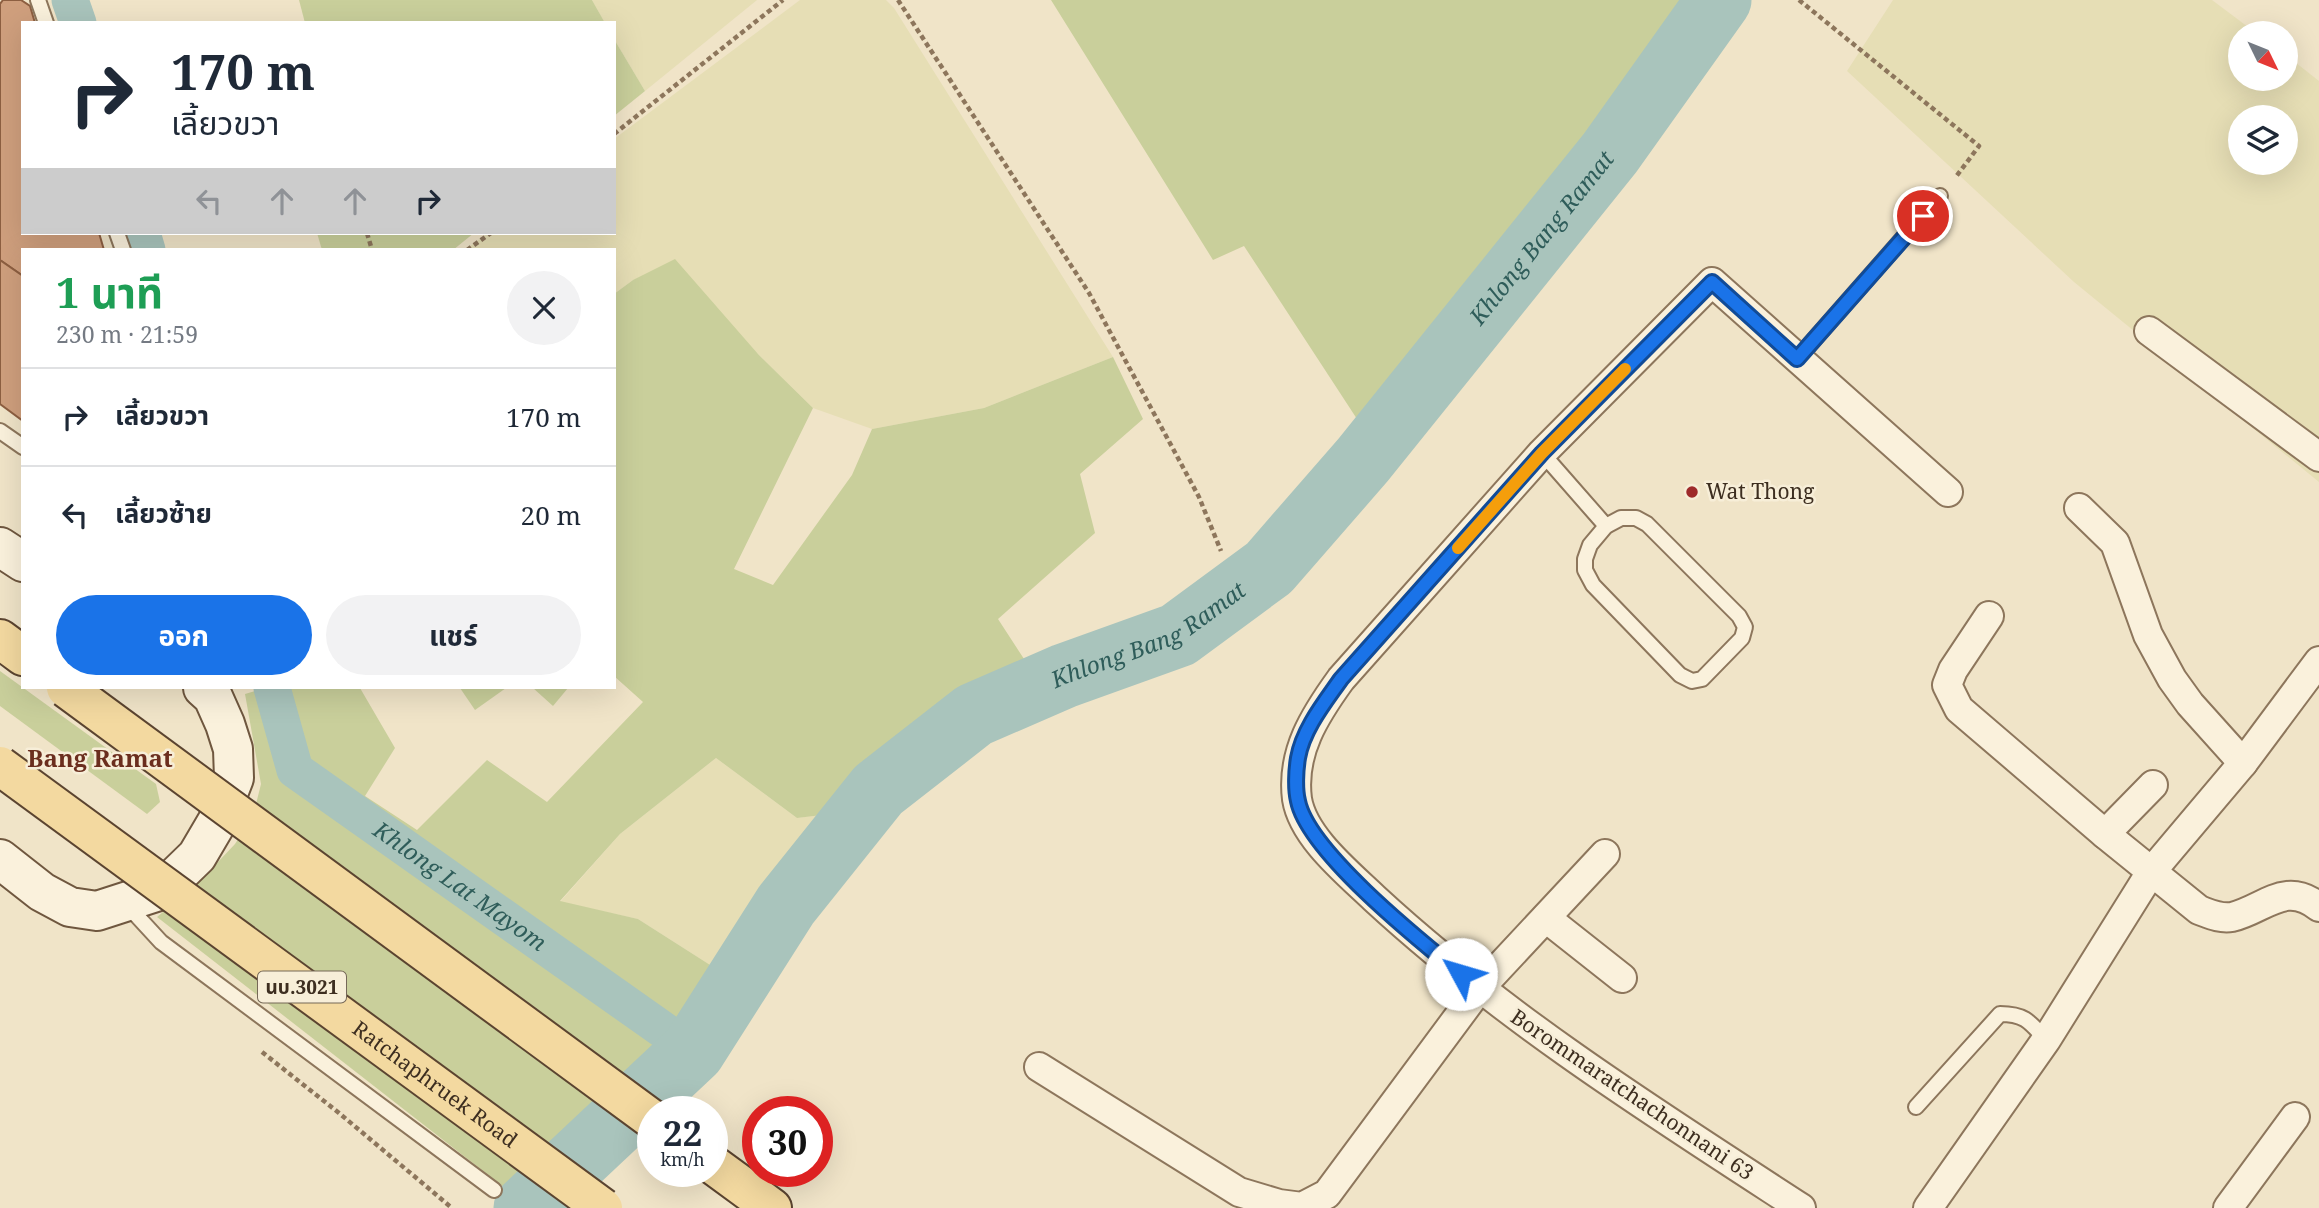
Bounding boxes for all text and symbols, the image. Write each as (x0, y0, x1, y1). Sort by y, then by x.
north arrow (2228, 21, 2298, 91)
map controls (2228, 21, 2298, 175)
text: 170 m (171, 38, 315, 104)
icon: right (56, 49, 147, 140)
text: เลี้ยวขวา (171, 101, 279, 144)
button: layers (2228, 105, 2298, 175)
water label: Khlong Bang Ramat (1461, 143, 1621, 332)
icon: left (190, 182, 228, 220)
icon: ahead (263, 182, 301, 220)
icon: ahead (336, 182, 374, 220)
icon: right (409, 182, 447, 220)
pin (1893, 186, 1953, 246)
icon: arrive (1904, 197, 1942, 235)
text: 1 นาที (56, 263, 163, 320)
button: close (507, 271, 581, 345)
text: 230 m · 21:59 (56, 318, 198, 350)
text: เลี้ยวขวา (115, 397, 209, 433)
icon: right (56, 398, 94, 436)
text: 170 m (506, 399, 581, 435)
place label: Wat Thong (1706, 477, 1815, 505)
marker: Wat Thong (1684, 484, 1700, 500)
text: เลี้ยวซ้าย (115, 495, 212, 531)
icon: left (56, 496, 94, 534)
text: 20 m (521, 497, 581, 533)
water label: Khlong Bang Ramat (1045, 573, 1252, 695)
button: ออก (56, 595, 312, 675)
button: แชร์ (326, 595, 581, 675)
district label: Bang Ramat (27, 741, 173, 774)
water label: Khlong Lat Mayom (367, 813, 554, 958)
position arrow (1424, 937, 1498, 1011)
road number: นบ.3021 (258, 972, 346, 1002)
street label: Borommaratchachonnani 63 (1506, 1002, 1760, 1186)
street label: Ratchaphruek Road (347, 1014, 523, 1154)
speed limit sign: 30 (742, 1096, 833, 1187)
text: 22 (663, 1109, 702, 1156)
text: km/h (660, 1147, 705, 1171)

